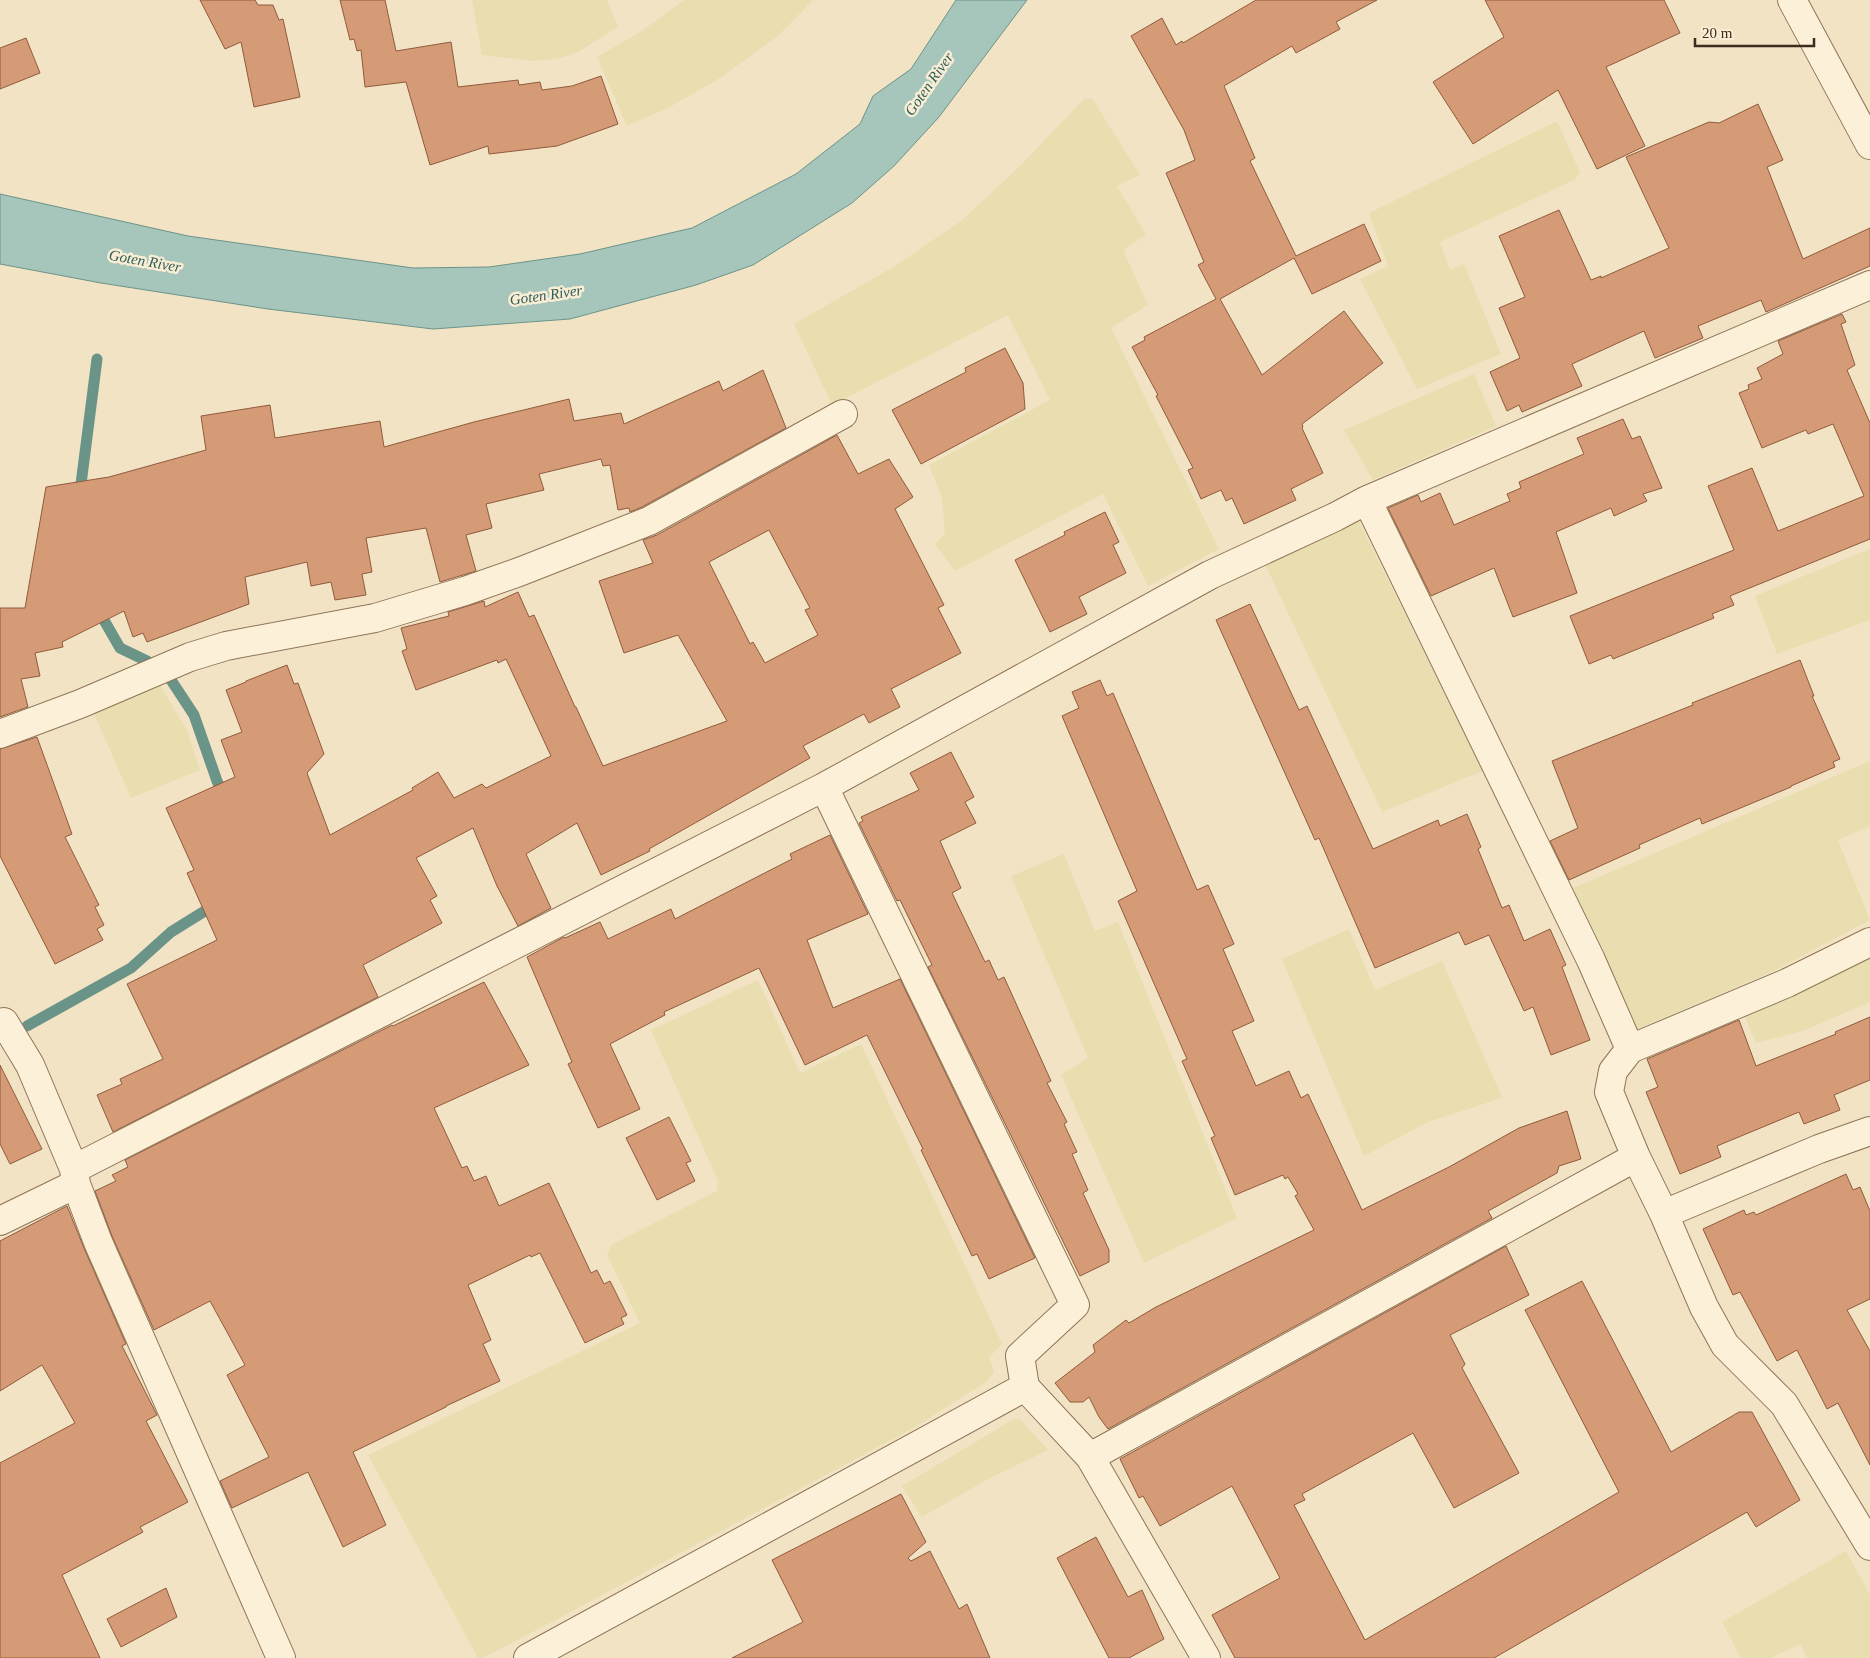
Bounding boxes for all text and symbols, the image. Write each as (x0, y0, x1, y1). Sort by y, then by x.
scale bar (1695, 15, 1814, 47)
text: 20 m (1702, 25, 1733, 41)
water label: Goten River (902, 49, 957, 118)
water label: Goten River (108, 247, 182, 275)
water label: Goten River (509, 282, 583, 308)

